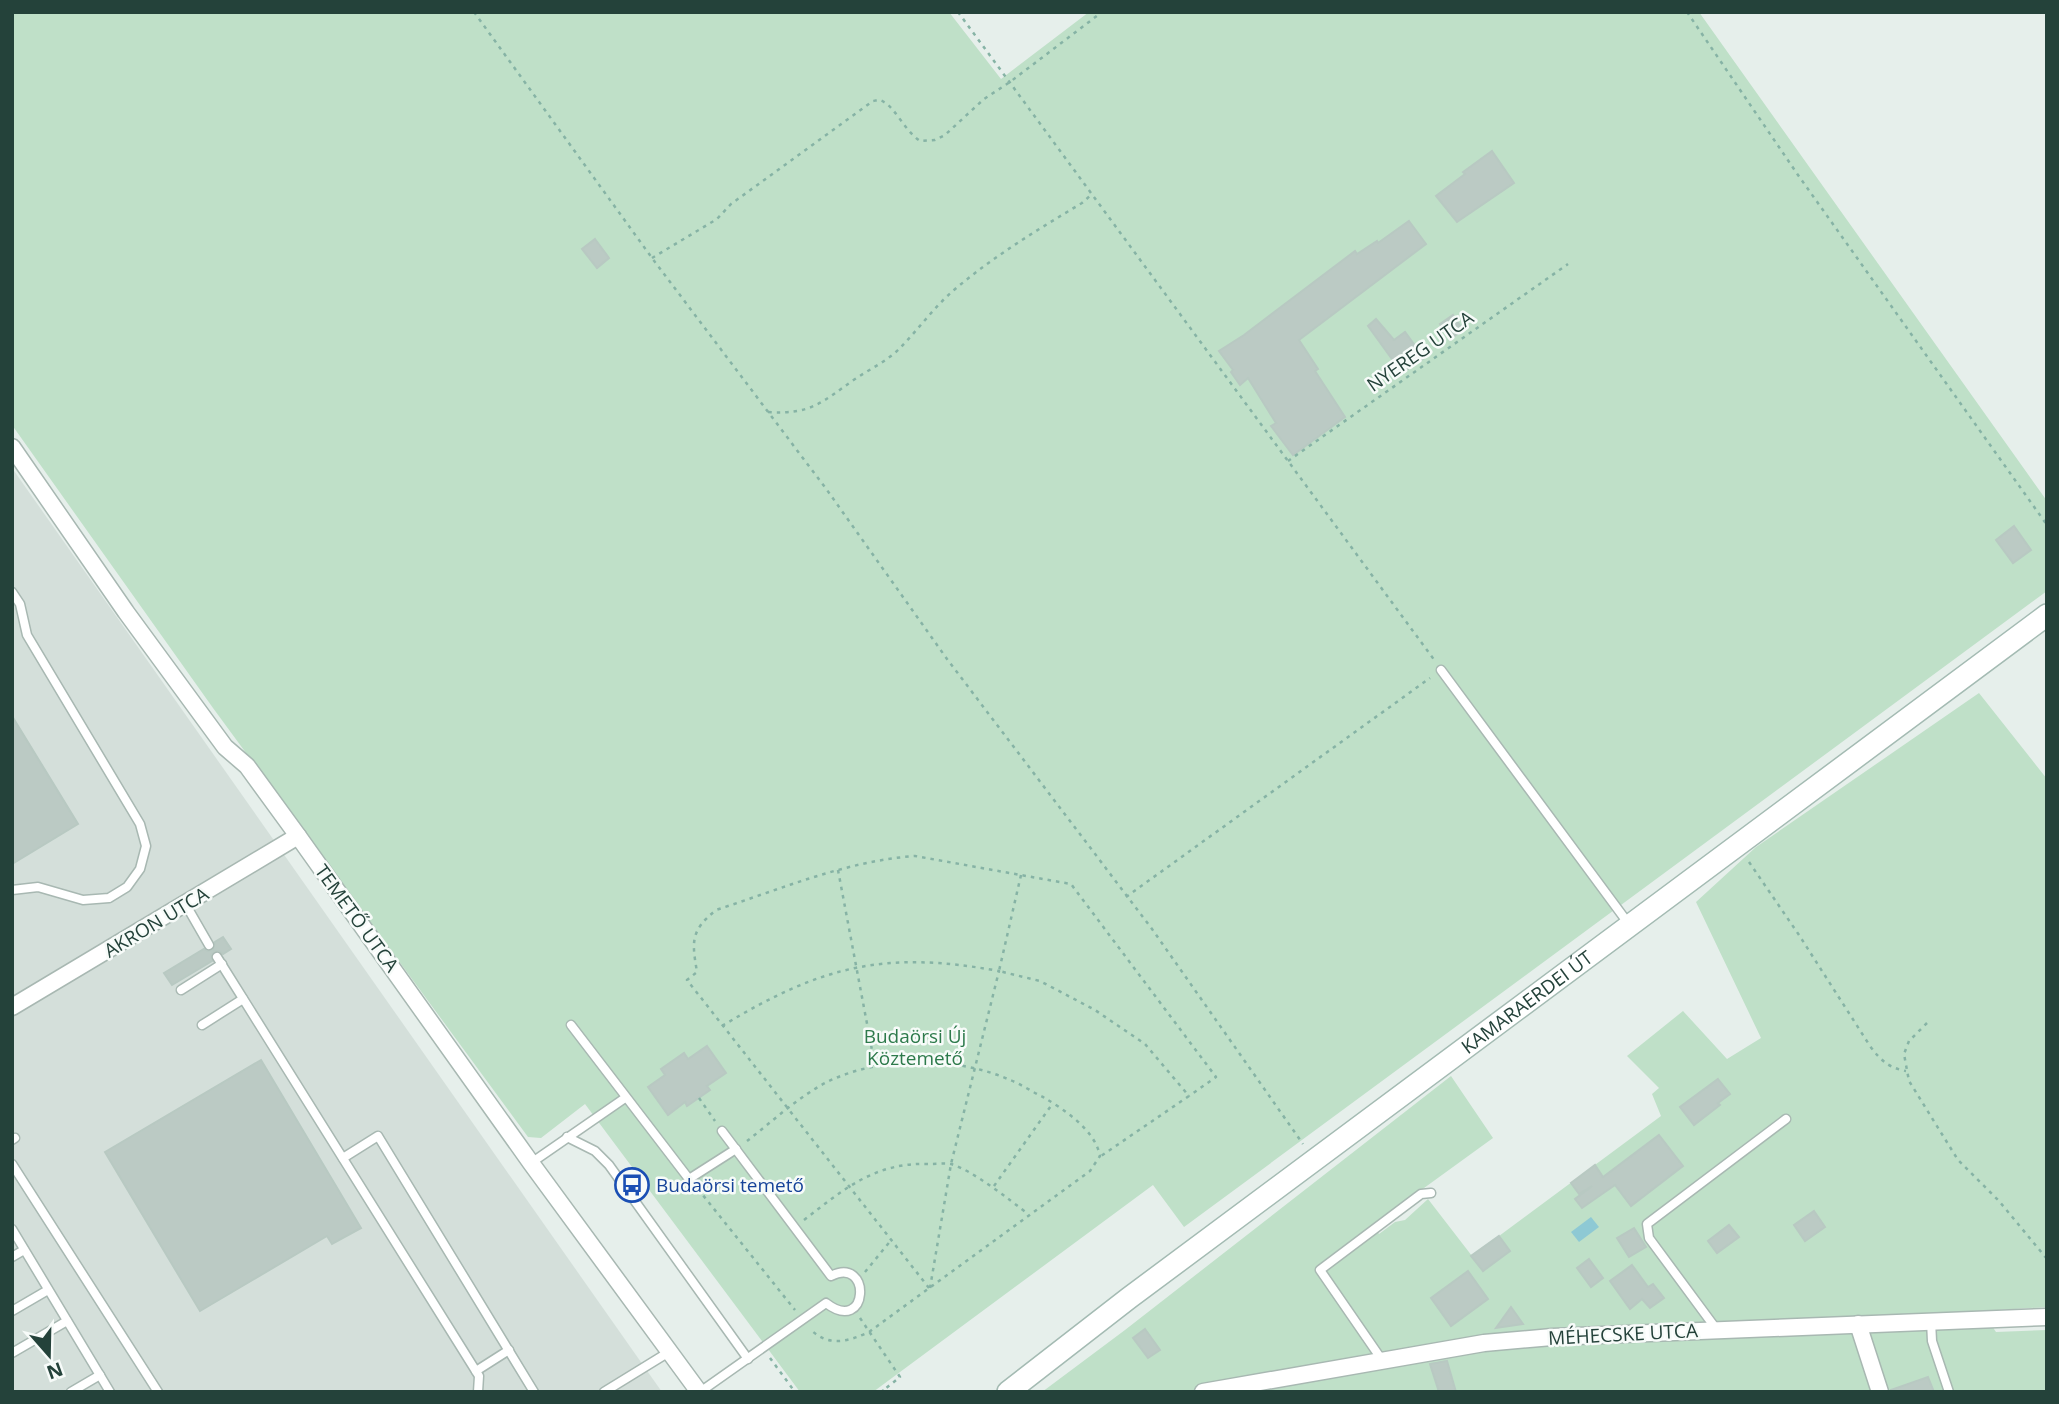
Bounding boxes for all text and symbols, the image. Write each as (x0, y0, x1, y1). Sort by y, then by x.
street label: NYEREG UTCA (1361, 305, 1479, 397)
street label: TEMETŐ UTCA (309, 859, 405, 977)
street label: AKRON UTCA (99, 881, 213, 963)
street label: KAMARAERDEI ÚT (1456, 944, 1598, 1060)
park label: Budaörsi Új Köztemető (864, 1023, 966, 1071)
bus stop icon: Budaörsi temető (613, 1166, 651, 1204)
place label: Budaörsi temető (656, 1172, 804, 1198)
street label: MÉHECSKE UTCA (1547, 1317, 1699, 1351)
north arrow (14, 1320, 84, 1390)
text: N (43, 1356, 67, 1386)

